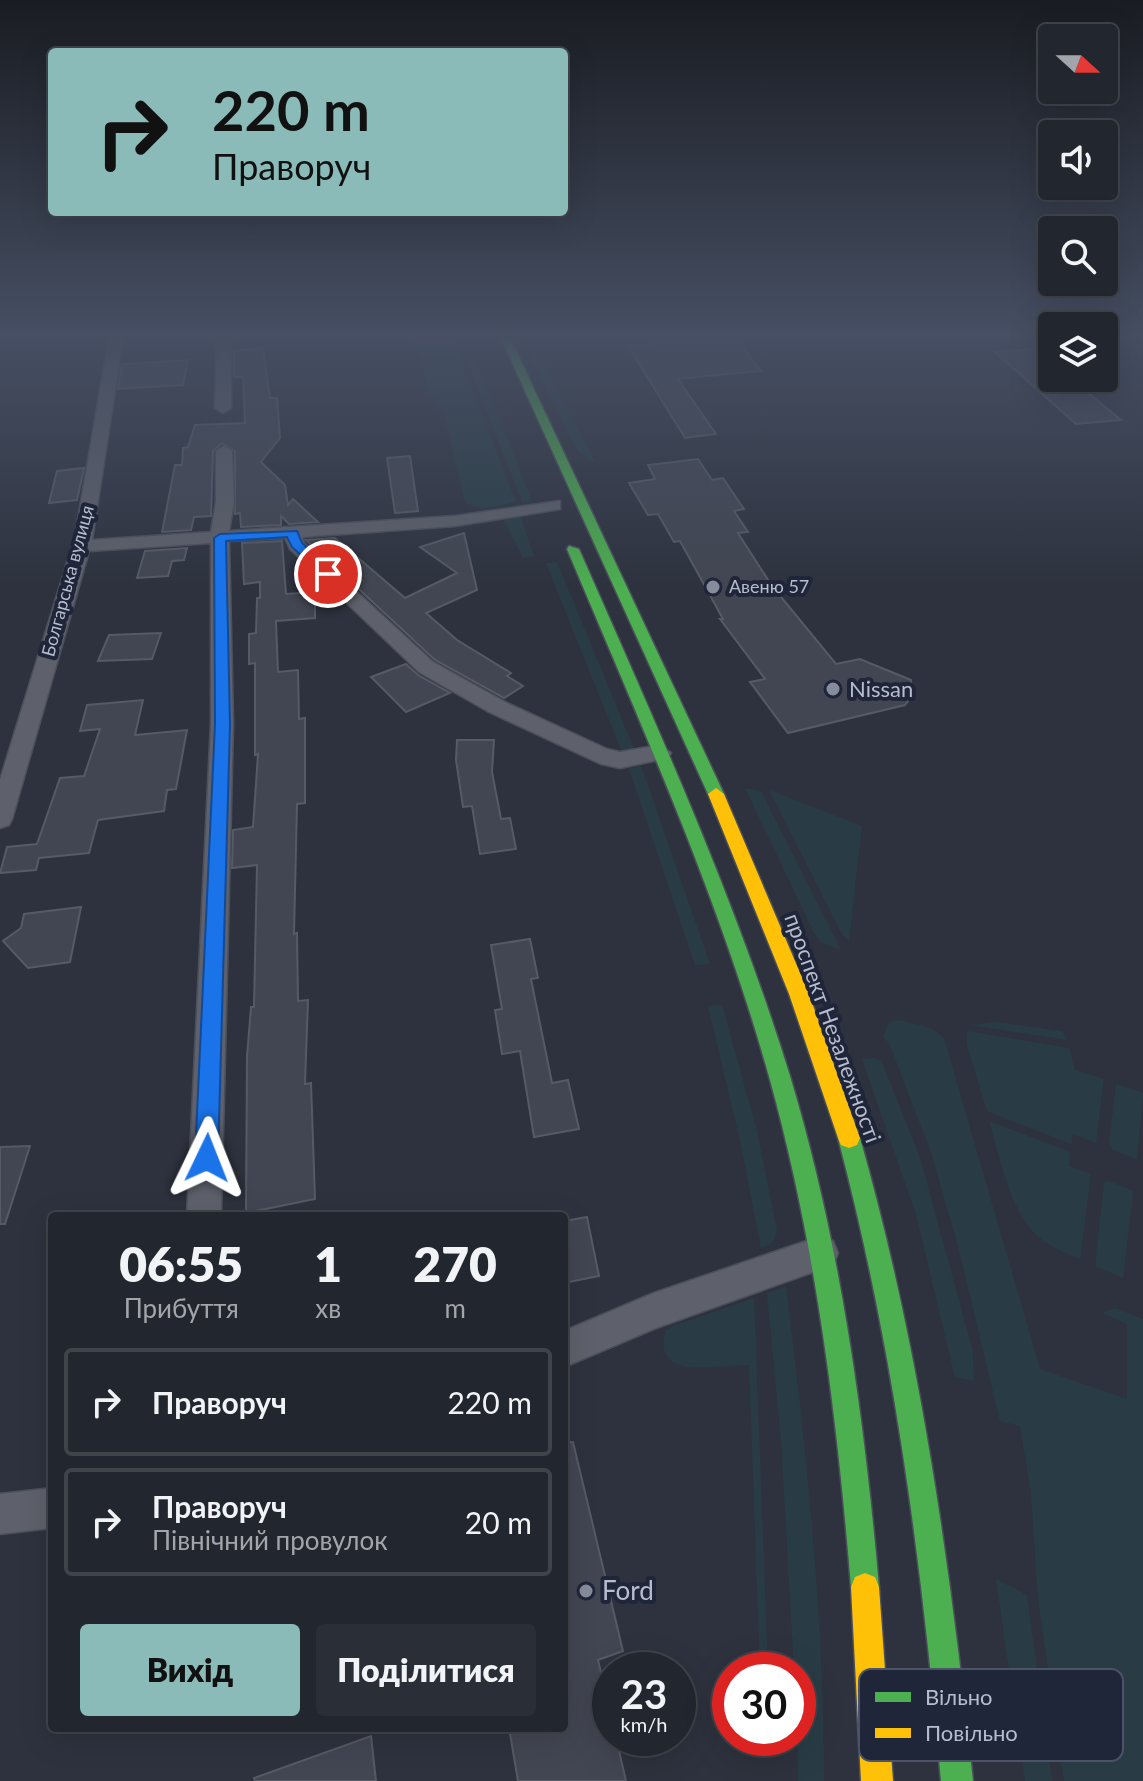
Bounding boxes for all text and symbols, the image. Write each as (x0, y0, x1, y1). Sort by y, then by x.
north arrow (1038, 24, 1118, 104)
map controls (1038, 24, 1118, 392)
text: 220 m (212, 76, 370, 143)
icon: right (80, 80, 184, 184)
button: sound (1038, 120, 1118, 200)
text: Праворуч (212, 144, 371, 188)
button: search (1038, 216, 1118, 296)
button: layers (1038, 312, 1118, 392)
street label: Болгарська вулиця (36, 503, 98, 659)
pin (294, 540, 362, 608)
icon: arrive (306, 552, 350, 596)
place label: Авеню 57 (729, 575, 809, 597)
marker: Авеню 57 (704, 578, 722, 596)
place label: Nissan (849, 675, 913, 702)
marker: Nissan (824, 680, 842, 698)
street label: проспект Незалежності (779, 909, 888, 1146)
position arrow (165, 1116, 249, 1200)
text: 06:55 (119, 1235, 243, 1292)
text: 1 (314, 1235, 342, 1292)
text: 270 (413, 1235, 497, 1292)
text: Прибуття (124, 1292, 239, 1324)
text: хв (315, 1292, 341, 1324)
text: m (444, 1292, 466, 1324)
icon: right (84, 1380, 128, 1424)
text: Праворуч (152, 1384, 287, 1420)
text: 220 m (447, 1384, 532, 1420)
text: Праворуч (152, 1488, 287, 1524)
icon: right (84, 1500, 128, 1544)
text: 20 m (465, 1504, 532, 1540)
text: Північний провулок (152, 1524, 388, 1556)
place label: Ford (602, 1574, 654, 1606)
marker: Ford (577, 1582, 595, 1600)
button: Вихід (80, 1624, 300, 1716)
button: Поділитися (316, 1624, 536, 1716)
speed limit sign: 30 (712, 1652, 816, 1756)
legend (859, 1669, 1123, 1761)
text: 23 (621, 1670, 667, 1718)
text: Вільно (925, 1683, 993, 1710)
text: km/h (621, 1712, 667, 1736)
text: Повільно (925, 1719, 1018, 1746)

